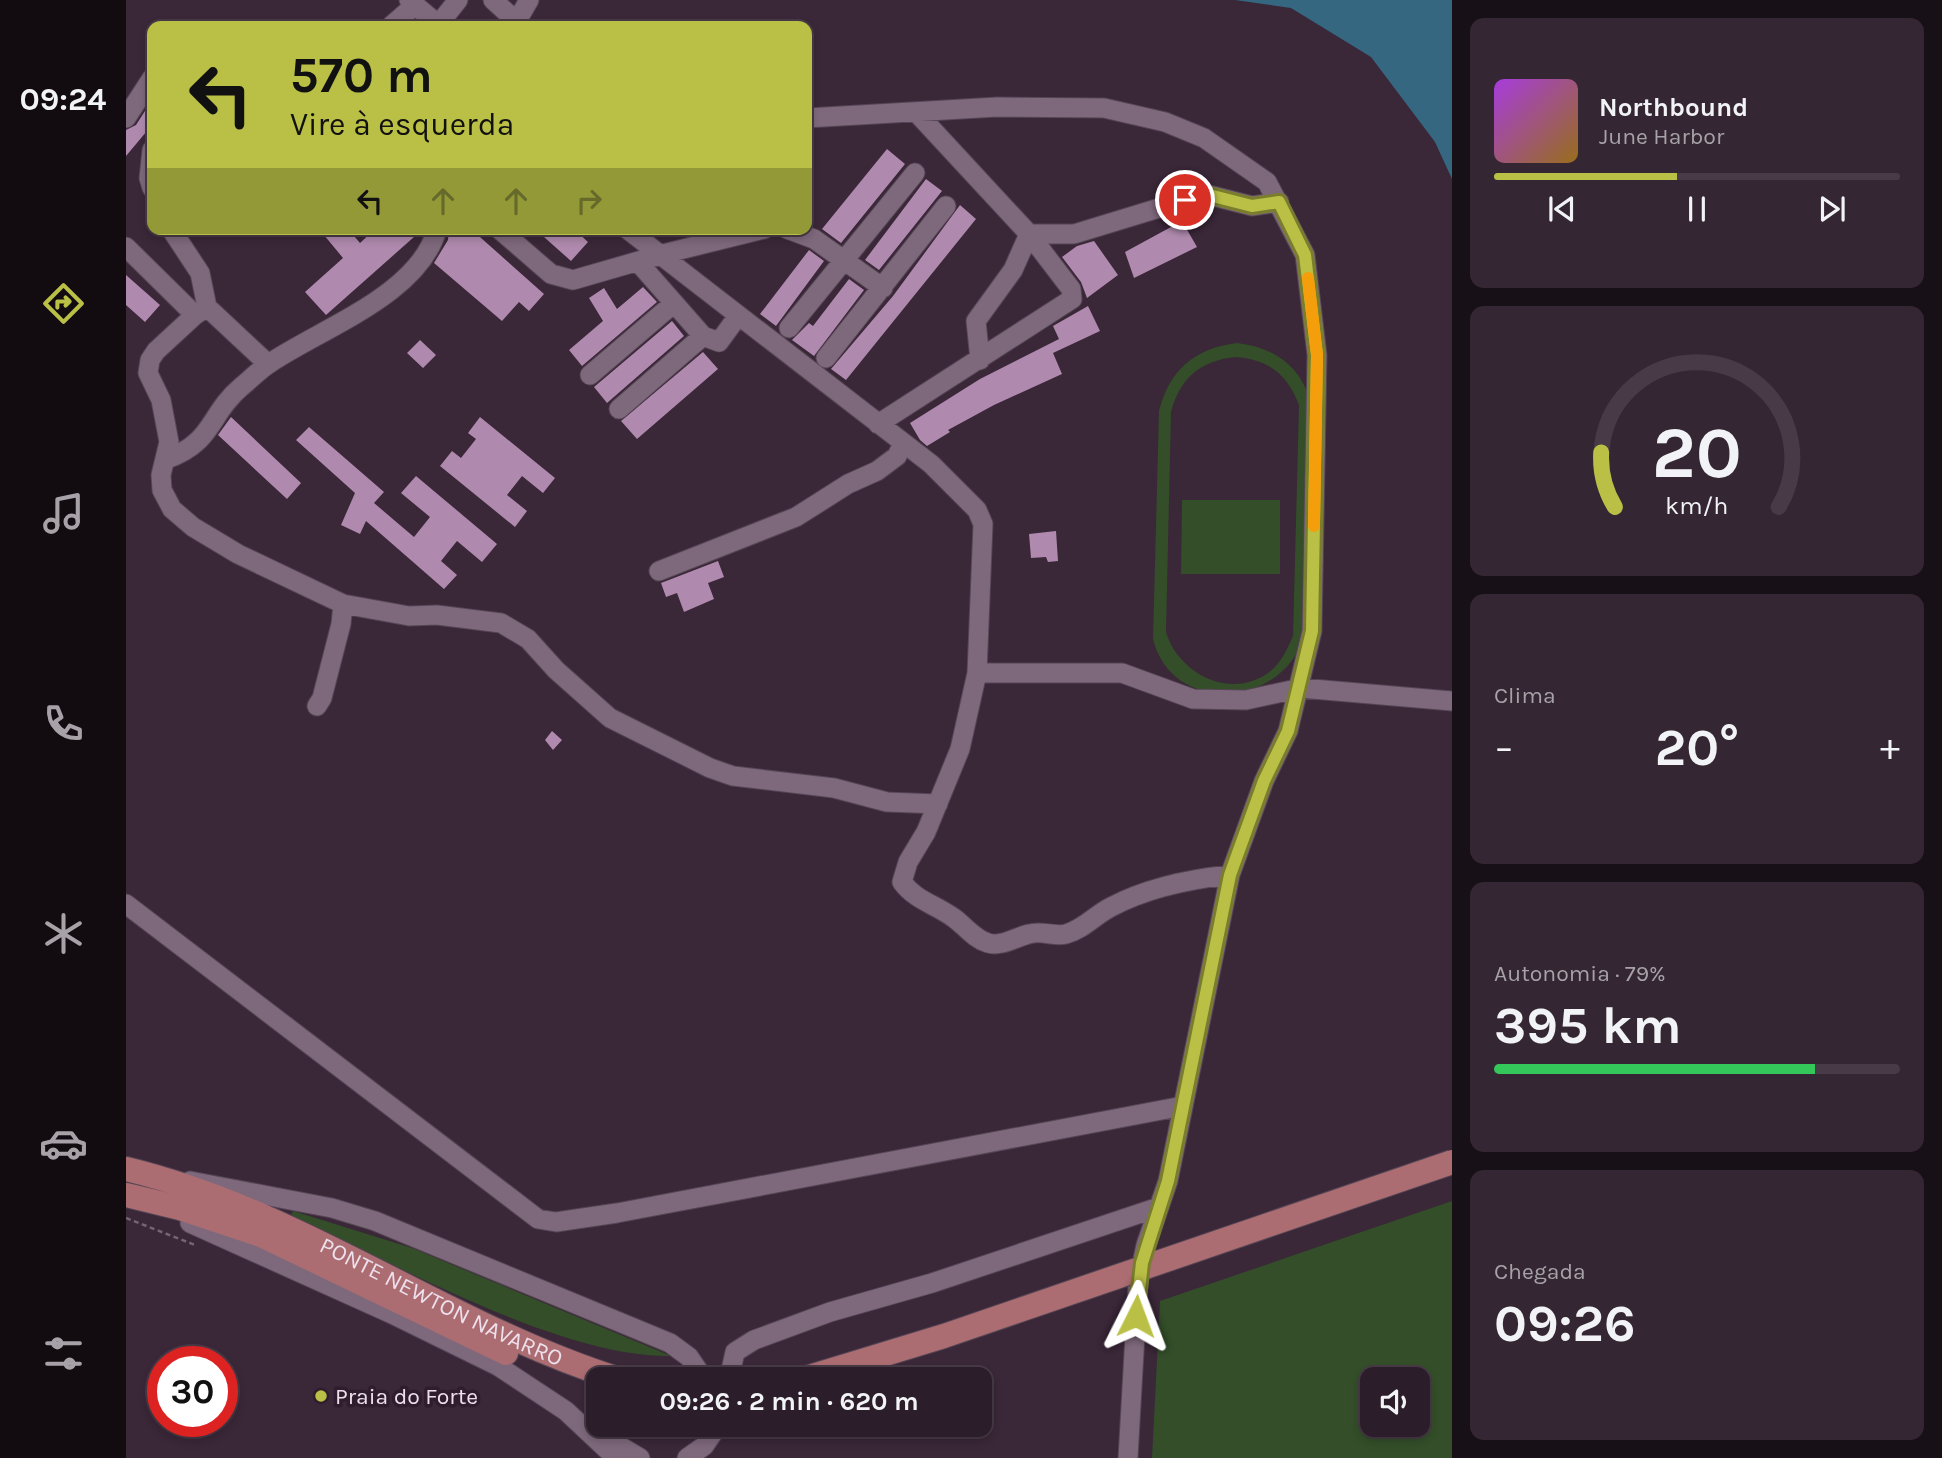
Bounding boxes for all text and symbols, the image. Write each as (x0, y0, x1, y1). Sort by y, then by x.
text: 570 m (290, 47, 433, 104)
icon: left (175, 49, 266, 140)
text: 09:24 (20, 81, 106, 118)
text: Northbound (1599, 92, 1748, 123)
text: Vire à esquerda (290, 106, 514, 143)
text: June Harbor (1599, 123, 1724, 150)
pin (1155, 170, 1215, 230)
icon: arrive (1166, 181, 1204, 219)
icon: left (351, 182, 389, 220)
icon: ahead (424, 182, 462, 220)
icon: ahead (497, 182, 535, 220)
icon: right (570, 182, 608, 220)
icon: previous (1543, 190, 1581, 228)
icon: pause (1678, 190, 1716, 228)
icon: next (1813, 190, 1851, 228)
icon: directions (39, 279, 88, 328)
text: 20 (1652, 410, 1742, 495)
icon: music (39, 489, 88, 538)
text: km/h (1665, 491, 1729, 520)
text: Clima (1494, 682, 1556, 709)
icon: phone (39, 699, 88, 748)
text: 20° (1655, 717, 1739, 778)
text: − (1494, 725, 1514, 770)
text: + (1880, 725, 1900, 770)
icon: climate (39, 909, 88, 958)
text: Autonomia · 79% (1494, 960, 1666, 987)
text: 395 km (1494, 995, 1682, 1056)
icon: car (39, 1119, 88, 1168)
street label: PONTE NEWTON NAVARRO (315, 1232, 567, 1372)
text: Chegada (1494, 1258, 1586, 1285)
position arrow (1099, 1279, 1173, 1353)
text: 09:26 (1494, 1293, 1636, 1354)
icon: filters (39, 1329, 88, 1378)
speed limit sign: 30 (147, 1346, 238, 1437)
map controls (1360, 1367, 1430, 1437)
button: sound (1360, 1367, 1430, 1437)
place label: Praia do Forte (335, 1383, 478, 1410)
text: 09:26 · 2 min · 620 m (659, 1386, 919, 1417)
marker: Praia do Forte (313, 1388, 329, 1404)

